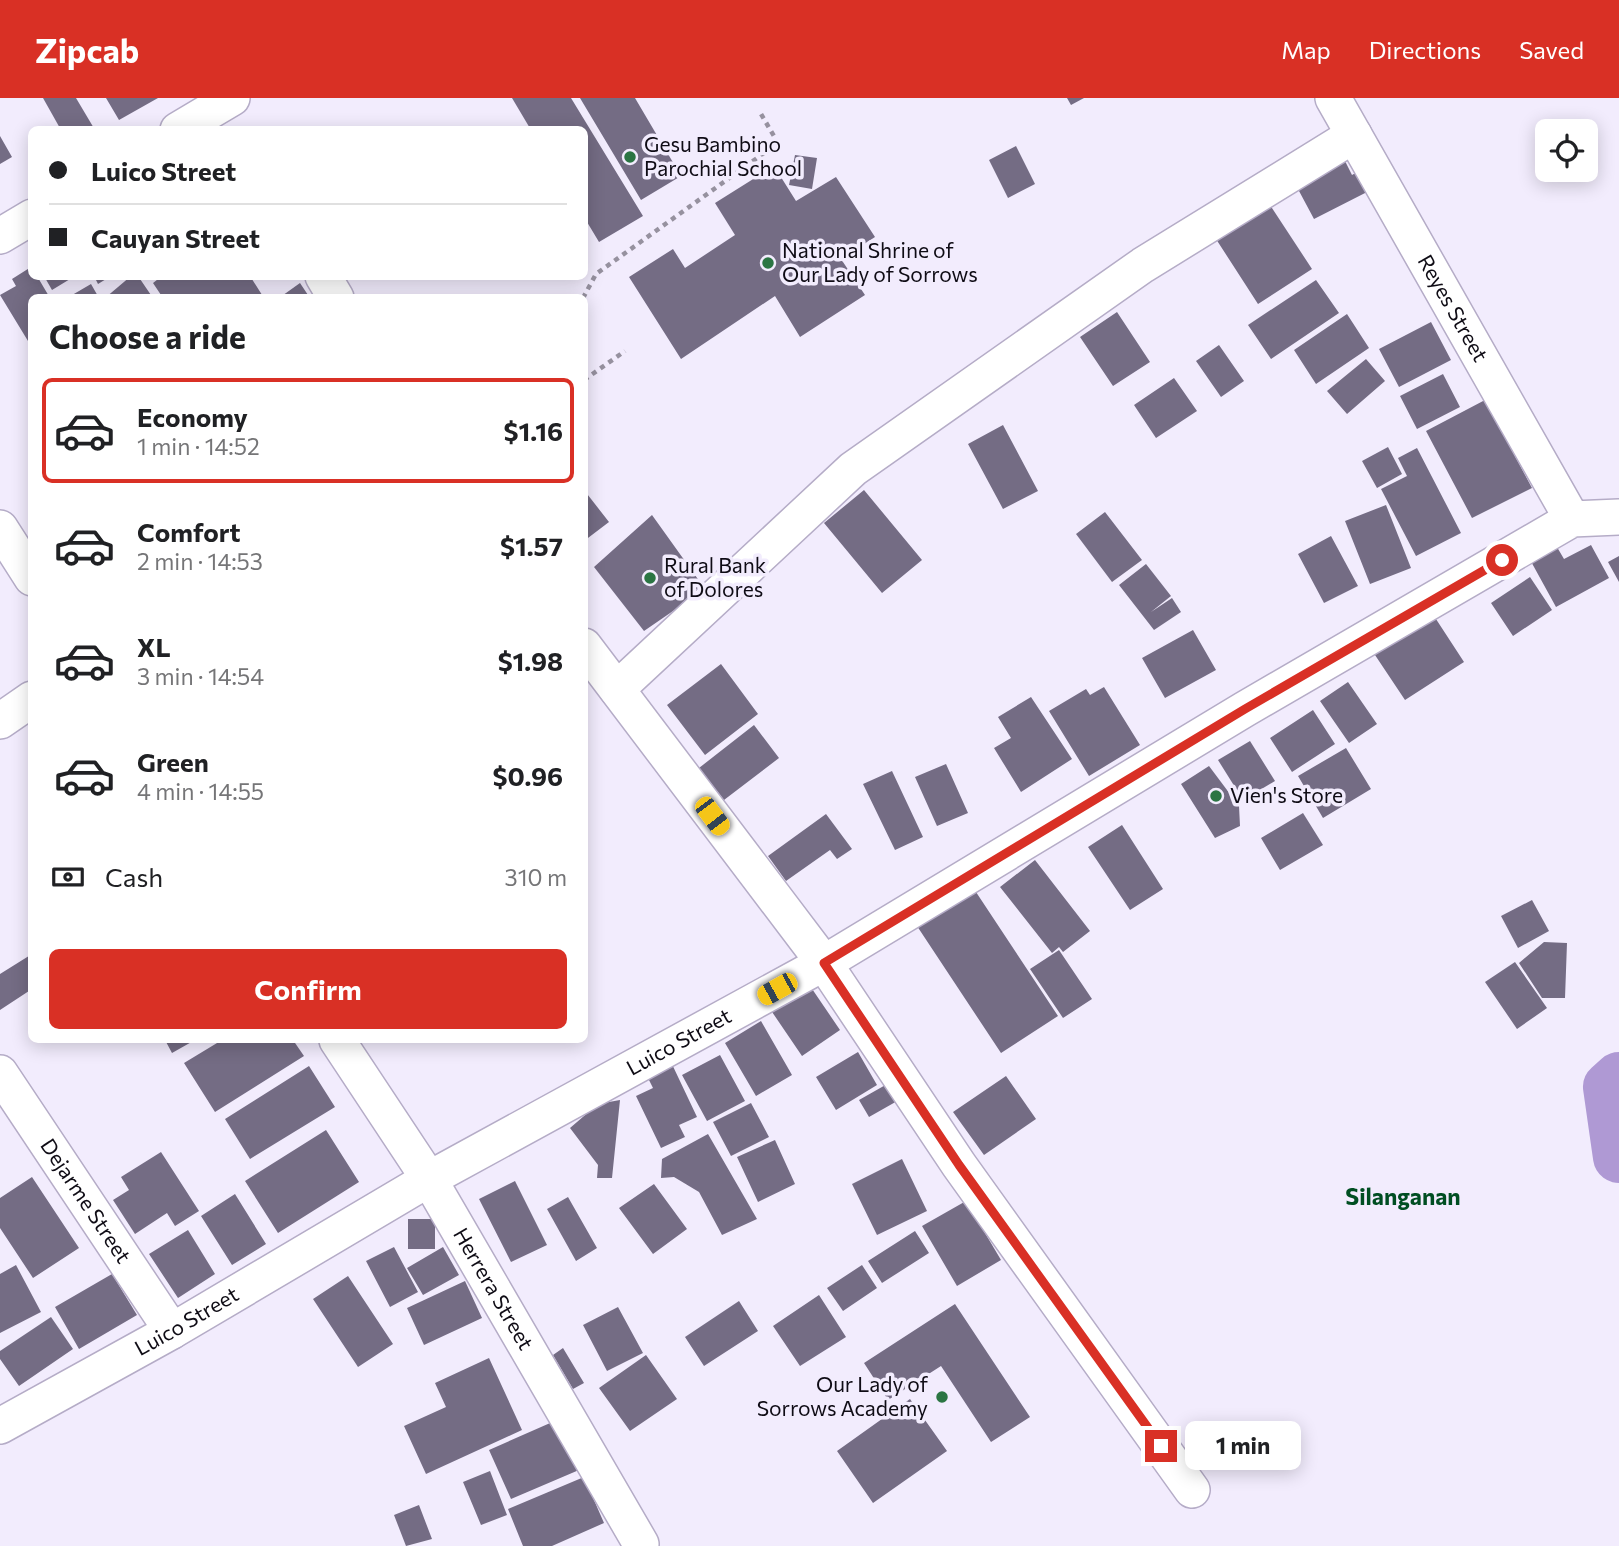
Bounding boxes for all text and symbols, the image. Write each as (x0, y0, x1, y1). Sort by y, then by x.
text: Zipcab (35, 29, 139, 70)
text: Map (1281, 35, 1331, 64)
text: Directions (1369, 35, 1481, 64)
text: Saved (1519, 35, 1584, 64)
map controls (1535, 119, 1598, 182)
button: locate (1535, 119, 1598, 182)
place label: Gesu Bambino Parochial School (644, 131, 802, 180)
marker: Gesu Bambino Parochial School (622, 149, 638, 165)
text: Luico Street (91, 155, 236, 186)
text: Cauyan Street (91, 222, 260, 253)
place label: National Shrine of Our Lady of Sorrows (782, 237, 978, 286)
street label: Reyes Street (1414, 250, 1494, 366)
marker: National Shrine of Our Lady of Sorrows (760, 255, 776, 271)
text: Choose a ride (49, 316, 246, 356)
icon: car (53, 399, 116, 462)
text: Economy (137, 401, 248, 432)
text: $1.16 (504, 415, 563, 446)
text: 1 min · 14:52 (137, 432, 260, 460)
icon: car (53, 514, 116, 577)
text: Comfort (137, 516, 240, 547)
text: $1.57 (500, 530, 563, 561)
route start (1486, 544, 1518, 576)
text: 2 min · 14:53 (137, 547, 263, 575)
place label: Rural Bank of Dolores (664, 552, 766, 601)
marker: Rural Bank of Dolores (642, 570, 658, 586)
icon: car (53, 629, 116, 692)
text: XL (137, 631, 171, 662)
text: $1.98 (498, 645, 563, 676)
text: 3 min · 14:54 (137, 662, 264, 690)
icon: car (53, 744, 116, 807)
text: Green (137, 746, 209, 777)
text: $0.96 (493, 760, 563, 791)
text: 4 min · 14:55 (137, 777, 264, 805)
place label: Vien's Store (1230, 782, 1343, 807)
marker: Vien's Store (1208, 788, 1224, 804)
car (691, 793, 734, 839)
icon: cash (49, 858, 87, 896)
text: Cash (105, 861, 163, 892)
text: 310 m (505, 863, 567, 891)
button: Confirm (49, 949, 567, 1029)
car (754, 970, 801, 1008)
street label: Luico Street (622, 1002, 735, 1080)
street label: Dejarme Street (36, 1133, 137, 1267)
district label: Silanganan (1345, 1182, 1461, 1210)
street label: Herrera Street (449, 1223, 539, 1354)
street label: Luico Street (130, 1281, 242, 1360)
place label: Our Lady of Sorrows Academy (757, 1371, 929, 1420)
marker: Our Lady of Sorrows Academy (934, 1389, 950, 1405)
callout: 1 min (1186, 1422, 1301, 1470)
route end (1145, 1430, 1177, 1462)
text: 1 min (1216, 1431, 1270, 1459)

